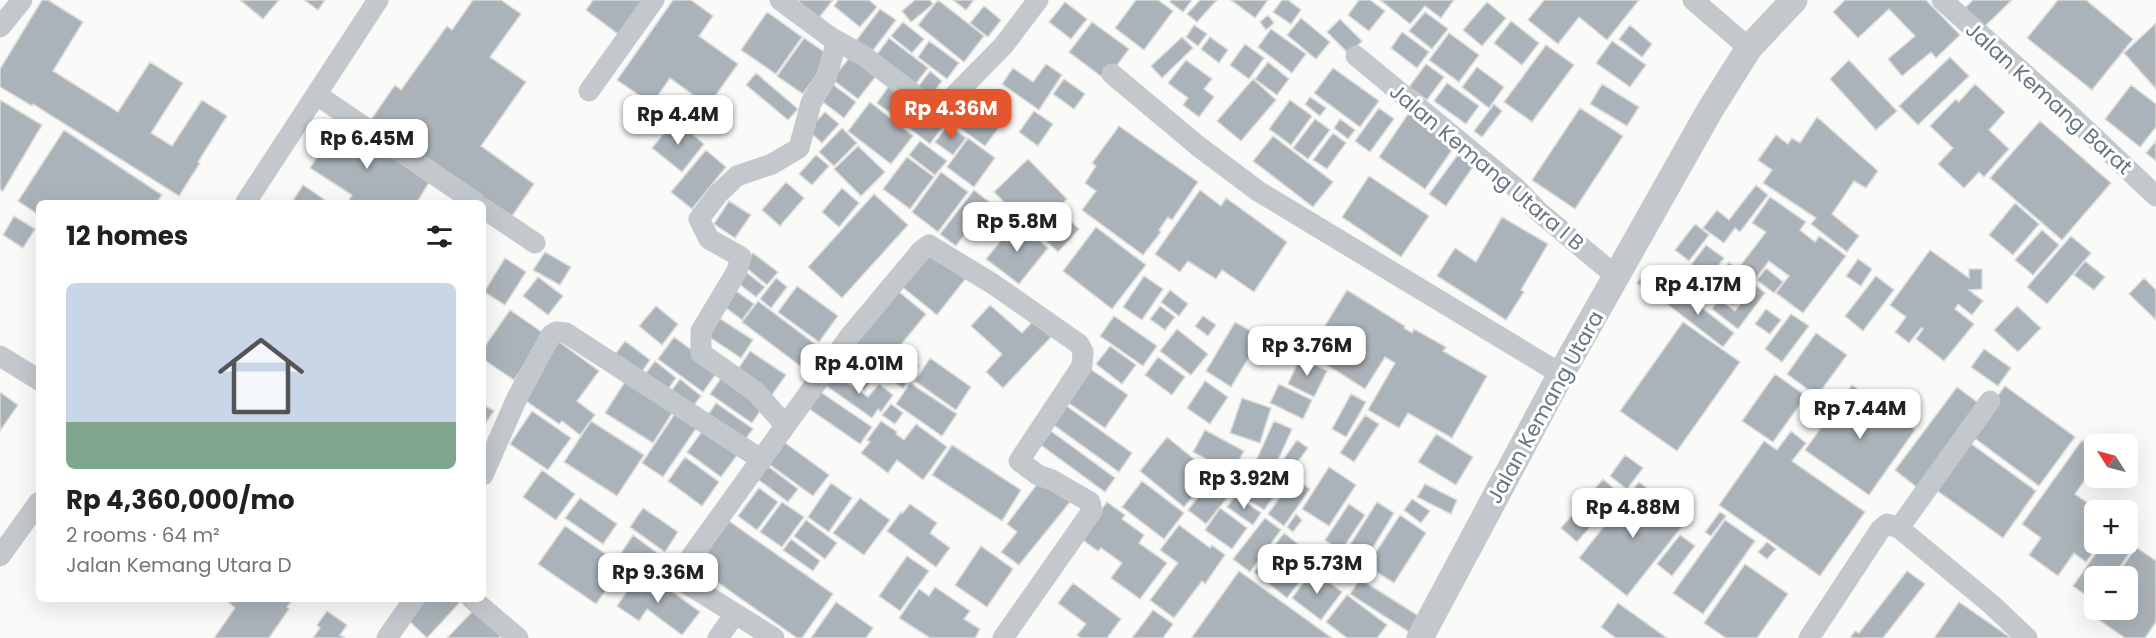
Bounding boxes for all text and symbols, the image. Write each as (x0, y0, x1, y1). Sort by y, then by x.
street label: Jalan Kemang Barat (1959, 15, 2139, 181)
street label: Jalan Kemang Utara I B (1384, 77, 1590, 257)
pin: Rp 4.36M (889, 89, 1013, 140)
text: Rp 4.36M (904, 94, 998, 122)
pin: Rp 4.4M (623, 95, 733, 146)
text: Rp 4.4M (637, 100, 719, 128)
pin: Rp 6.45M (305, 119, 429, 170)
text: Rp 6.45M (320, 124, 414, 152)
pin: Rp 5.8M (962, 202, 1072, 253)
text: Rp 5.8M (977, 207, 1057, 235)
text: 12 homes (66, 218, 188, 254)
icon: filters (423, 220, 456, 253)
pin: Rp 4.17M (1636, 265, 1760, 316)
text: Rp 4.17M (1655, 270, 1741, 298)
street label: Jalan Kemang Utara (1480, 305, 1610, 509)
icon: home (207, 322, 315, 430)
pin: Rp 3.76M (1245, 326, 1369, 377)
text: Rp 3.76M (1262, 331, 1352, 359)
pin: Rp 4.01M (797, 344, 921, 395)
text: Rp 4.01M (815, 349, 903, 377)
pin: Rp 7.44M (1798, 389, 1922, 440)
text: Rp 7.44M (1814, 394, 1906, 422)
north arrow (2084, 434, 2138, 488)
map controls (2084, 434, 2138, 620)
pin: Rp 3.92M (1182, 459, 1306, 510)
text: Rp 3.92M (1199, 464, 1289, 492)
text: Rp 4,360,000/mo (66, 482, 295, 518)
pin: Rp 4.88M (1571, 488, 1695, 539)
text: Rp 4.88M (1586, 493, 1680, 521)
button: + (2084, 500, 2138, 554)
text: 2 rooms · 64 m² (66, 521, 220, 549)
pin: Rp 5.73M (1255, 544, 1379, 595)
text: Rp 5.73M (1272, 549, 1362, 577)
text: Jalan Kemang Utara D (66, 551, 292, 579)
pin: Rp 9.36M (596, 553, 720, 604)
text: Rp 9.36M (612, 558, 704, 586)
button: − (2084, 566, 2138, 620)

